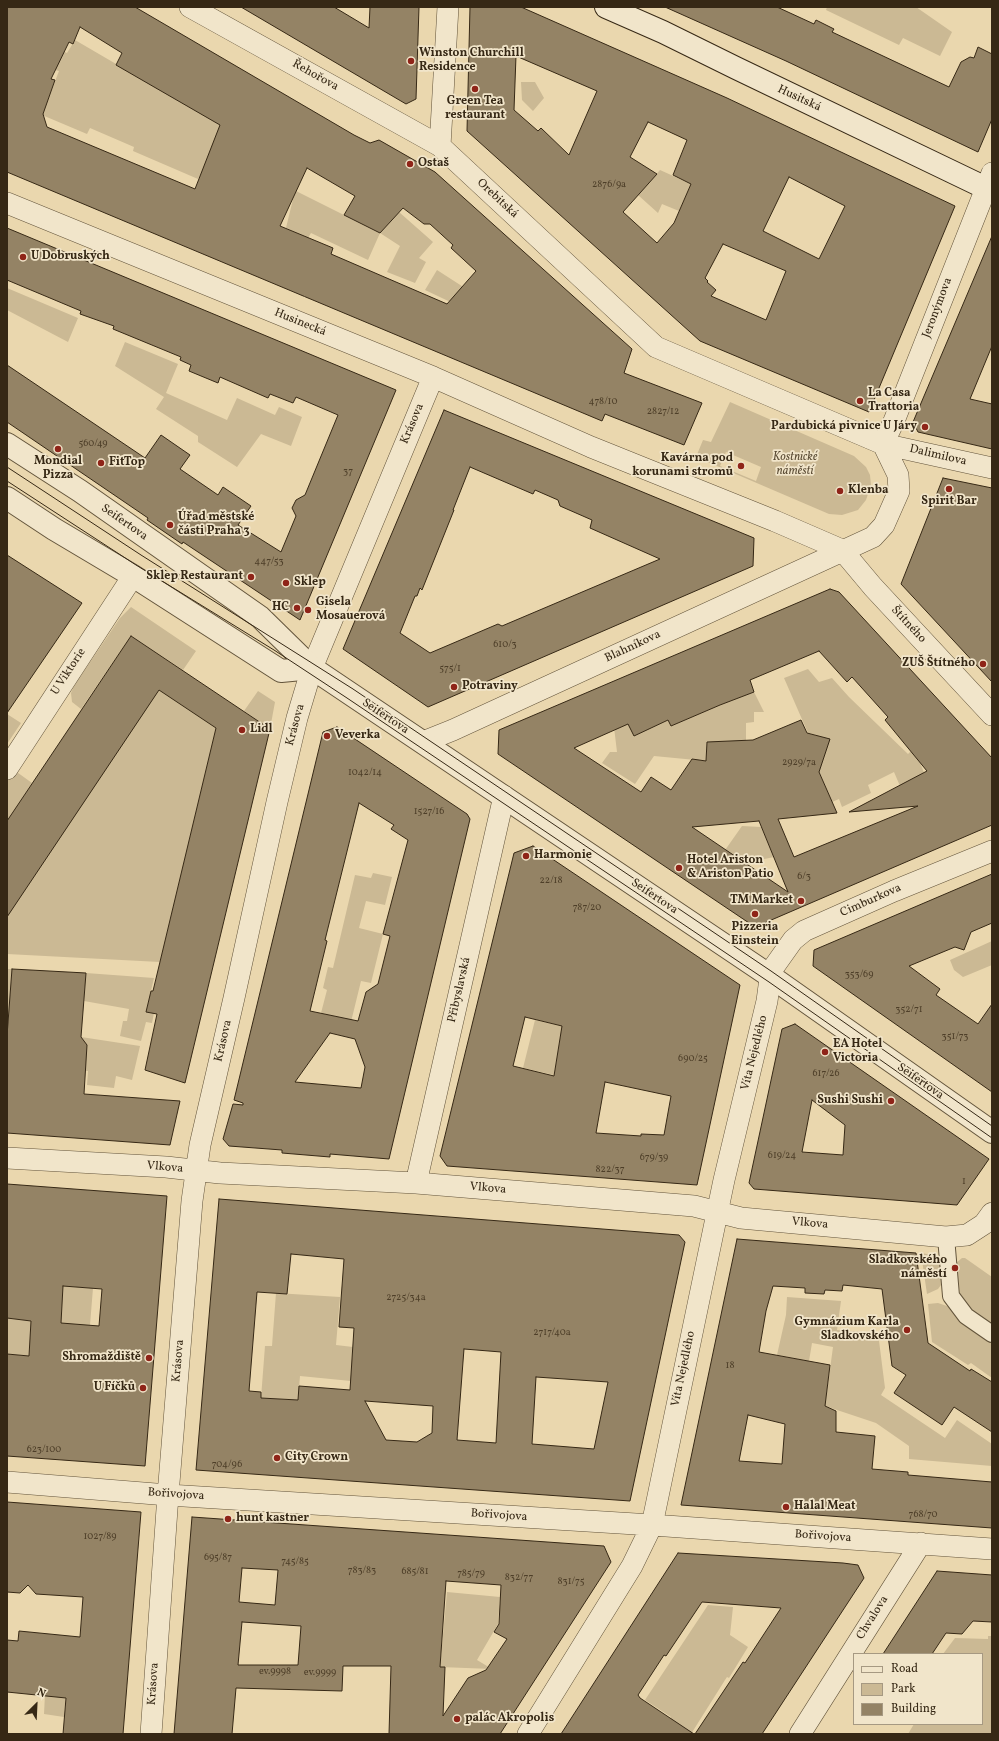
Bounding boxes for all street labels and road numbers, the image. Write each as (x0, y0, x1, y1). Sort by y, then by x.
street label: Řehořova (289, 57, 341, 95)
street label: Husitská (775, 83, 823, 115)
street label: Orebitská (473, 176, 521, 222)
street label: Jeronýmova (920, 276, 956, 340)
street label: Husinecká (272, 306, 328, 340)
street label: Krásova (398, 401, 428, 447)
street label: Dalimilova (908, 442, 968, 470)
street label: Seifertova (98, 502, 150, 544)
street label: Štítného (887, 604, 929, 646)
street label: Blahníkova (603, 628, 663, 666)
street label: U Viktorie (49, 646, 89, 698)
street label: Seifertova (359, 696, 411, 738)
street label: Krásova (283, 702, 309, 748)
street label: Seifertova (628, 876, 680, 918)
street label: Cimburkova (838, 881, 904, 921)
street label: Přibyslavská (445, 956, 475, 1024)
street label: Víta Nejedlého (739, 1014, 771, 1092)
street label: Krásova (212, 1019, 236, 1063)
street label: Seifertova (894, 1061, 946, 1103)
street label: Vlkova (146, 1159, 184, 1177)
street label: Vlkova (469, 1180, 507, 1198)
street label: Vlkova (791, 1215, 829, 1233)
street label: Víta Nejedlého (669, 1330, 699, 1408)
street label: Krásova (170, 1339, 188, 1383)
street label: Bořivojova (147, 1486, 205, 1504)
street label: Bořivojova (470, 1507, 528, 1525)
street label: Bořivojova (794, 1528, 852, 1546)
street label: Chvalova (854, 1593, 892, 1643)
street label: Krásova (145, 1662, 163, 1706)

